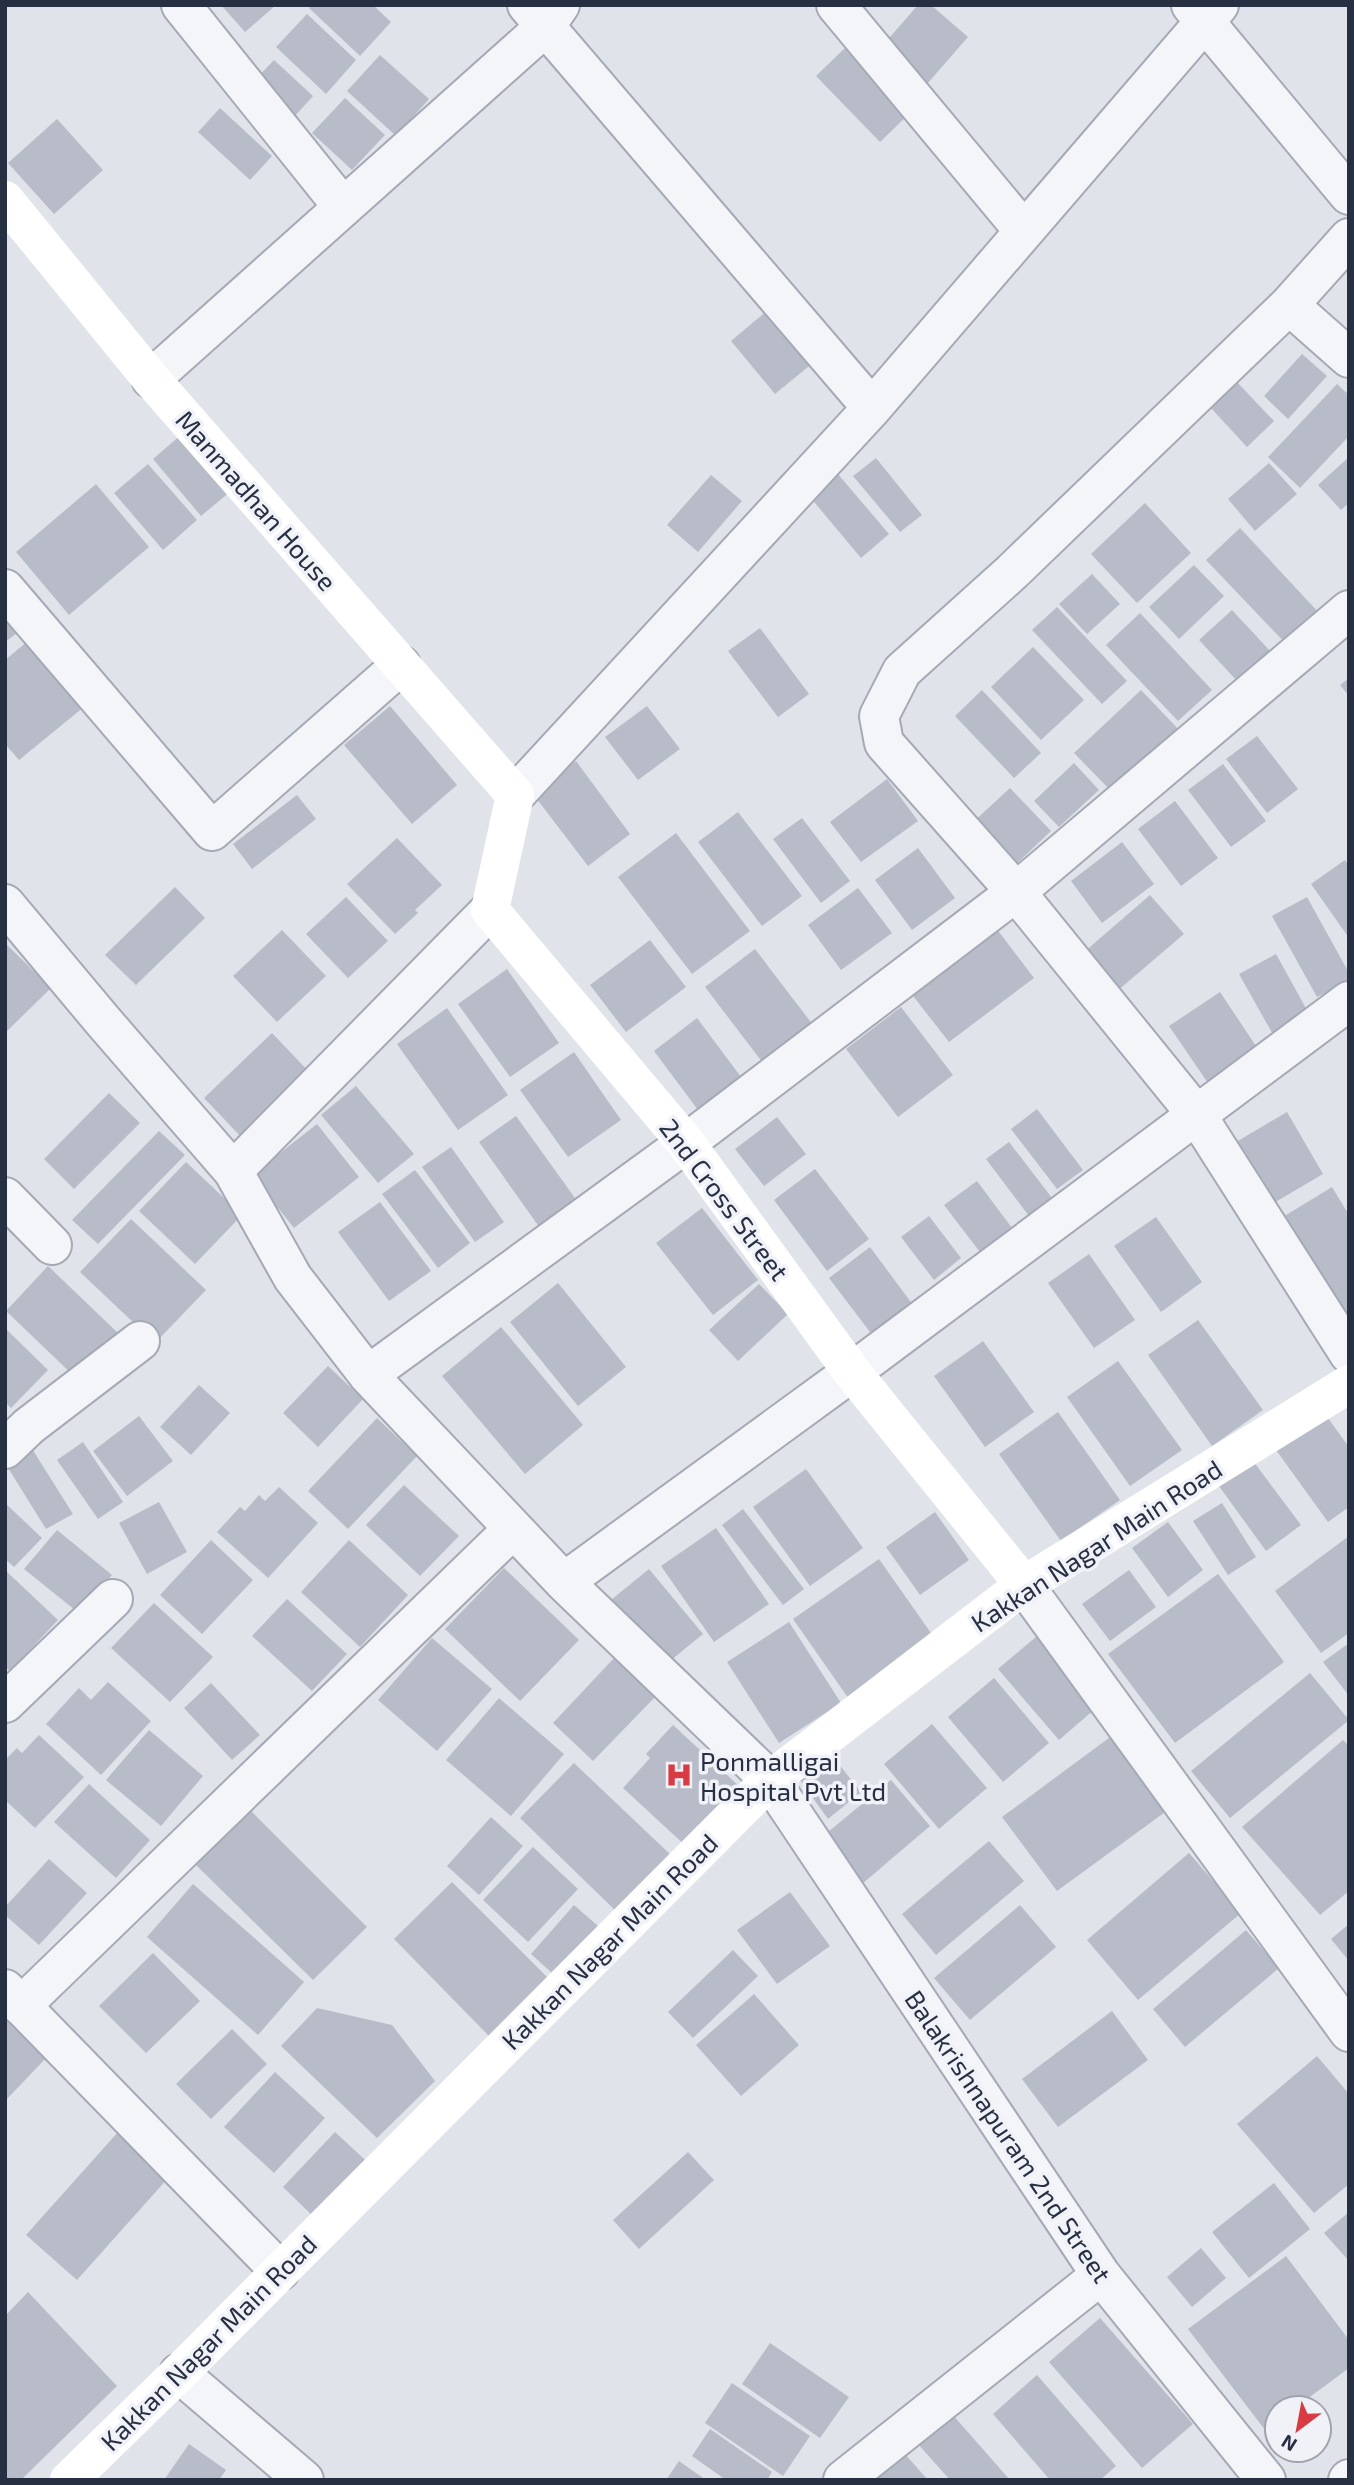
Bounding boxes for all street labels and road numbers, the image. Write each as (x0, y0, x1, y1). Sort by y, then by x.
street label: Manmadhan House (170, 404, 344, 596)
street label: 2nd Cross Street (654, 1112, 796, 1286)
street label: Kakkan Nagar Main Road (965, 1452, 1227, 1638)
street label: Kakkan Nagar Main Road (495, 1827, 723, 2055)
street label: Balakrishnapuram 2nd Street (899, 1984, 1119, 2288)
street label: Kakkan Nagar Main Road (94, 2228, 322, 2456)

